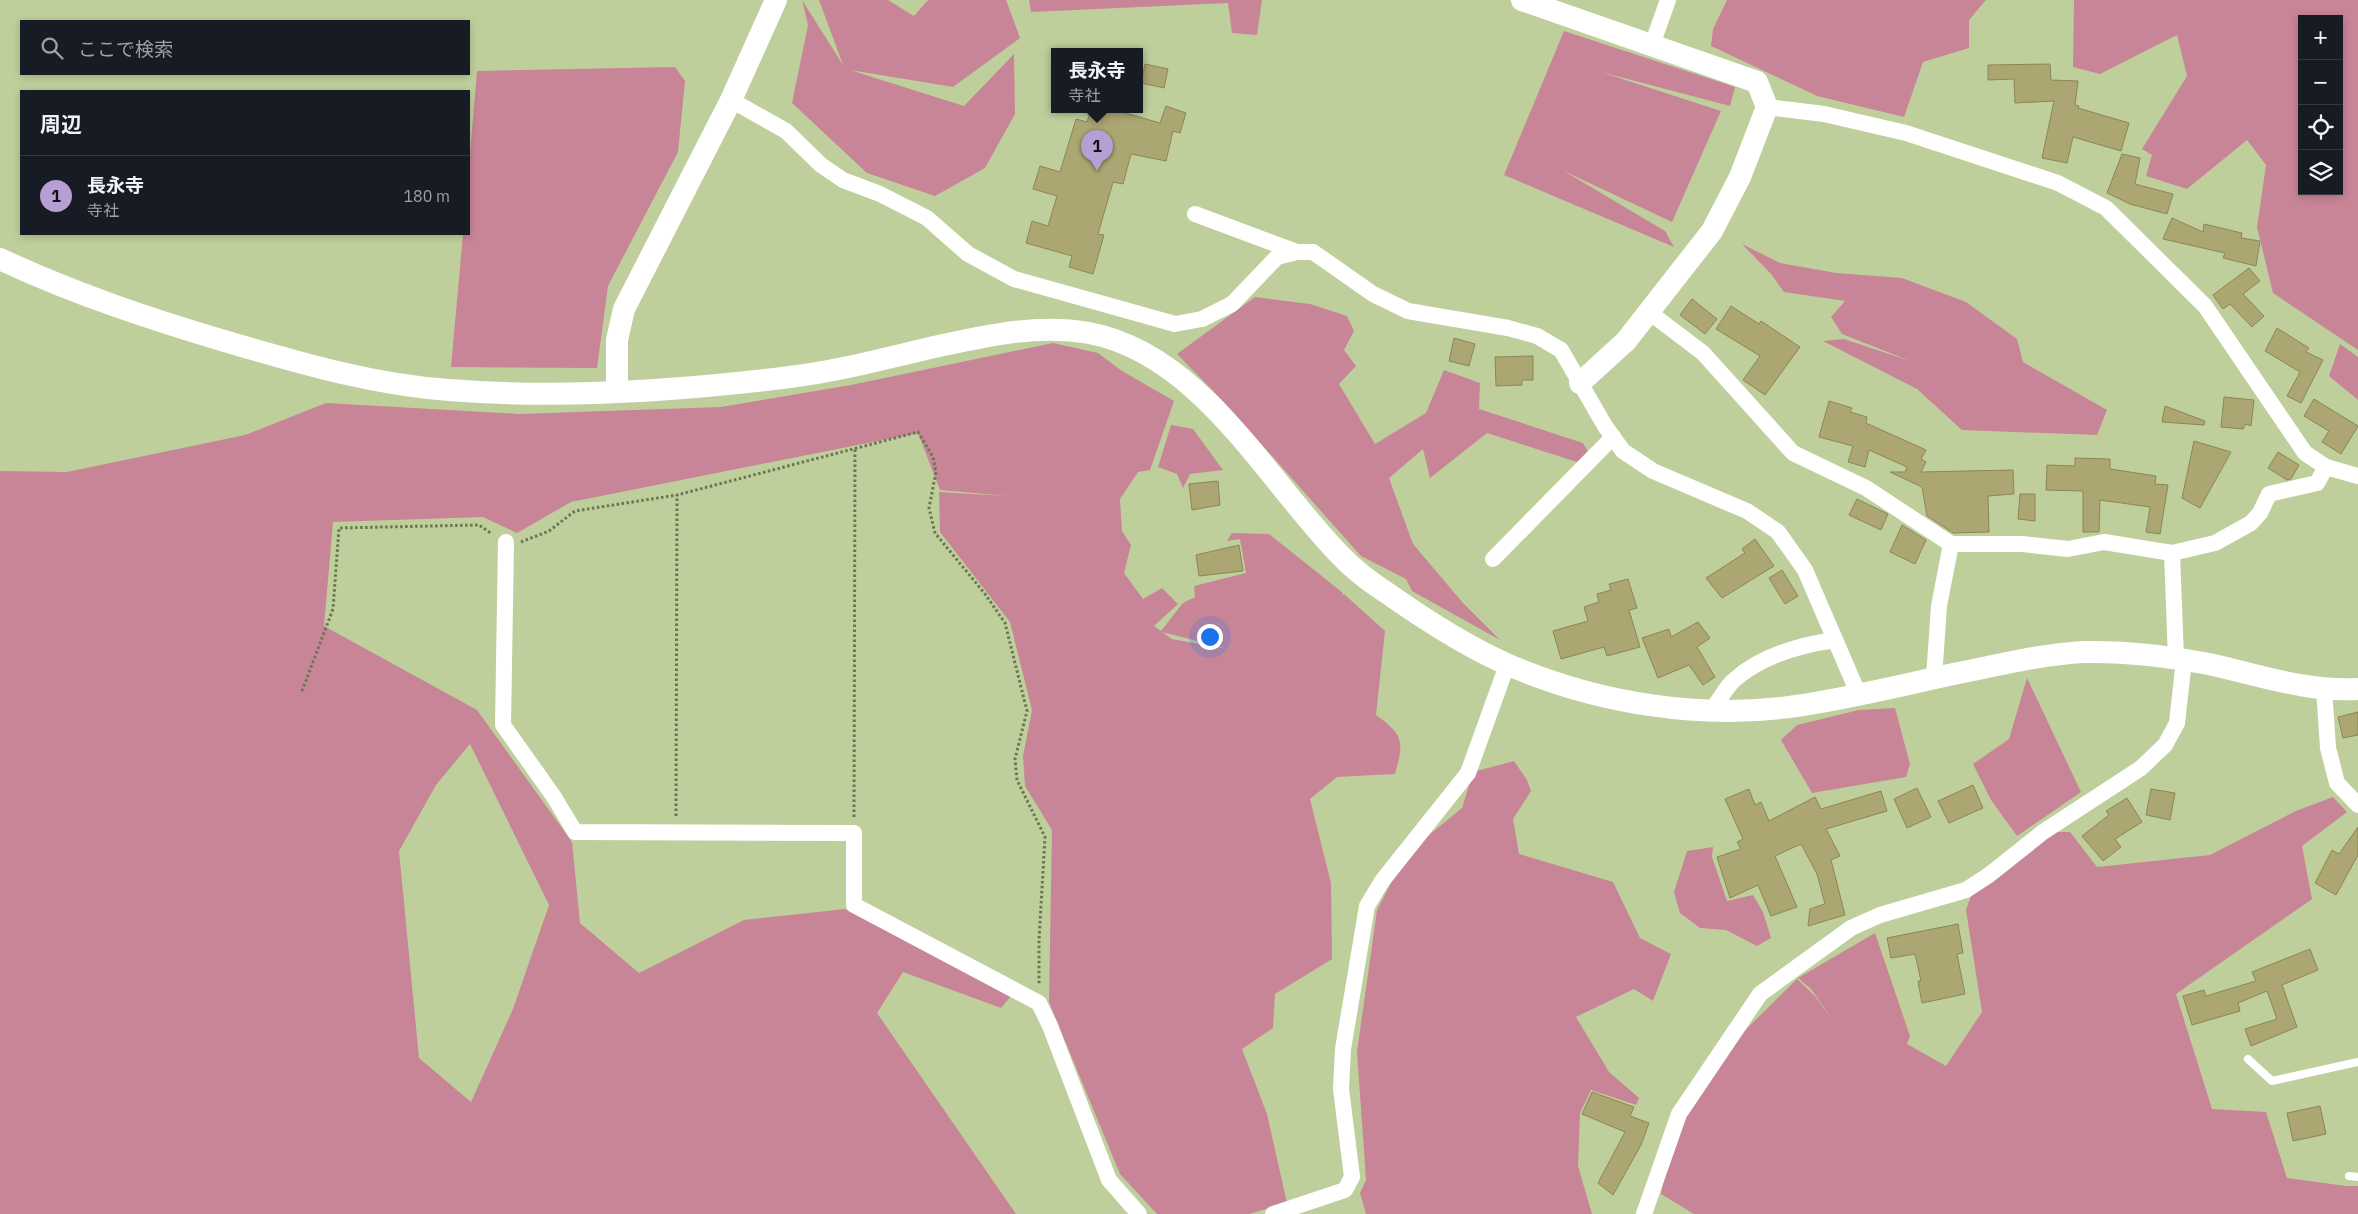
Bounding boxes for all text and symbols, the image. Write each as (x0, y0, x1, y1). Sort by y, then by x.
map controls (2298, 15, 2343, 195)
button: + (2298, 15, 2343, 60)
search box (20, 20, 470, 75)
icon: search (38, 34, 66, 62)
text: ここで検索 (78, 37, 173, 61)
popup (1051, 48, 1143, 113)
text: 長永寺 (1068, 58, 1126, 82)
button: − (2298, 60, 2343, 105)
text: 寺社 (1068, 85, 1101, 105)
button: locate (2298, 105, 2343, 150)
text: 周辺 (40, 110, 82, 138)
pin: 1 (1081, 130, 1113, 171)
button: layers (2298, 150, 2343, 195)
text: 長永寺 (87, 173, 144, 197)
text: 1 (51, 186, 61, 206)
text: 180 m (403, 186, 450, 206)
text: 寺社 (87, 200, 119, 220)
your location (1197, 624, 1223, 650)

